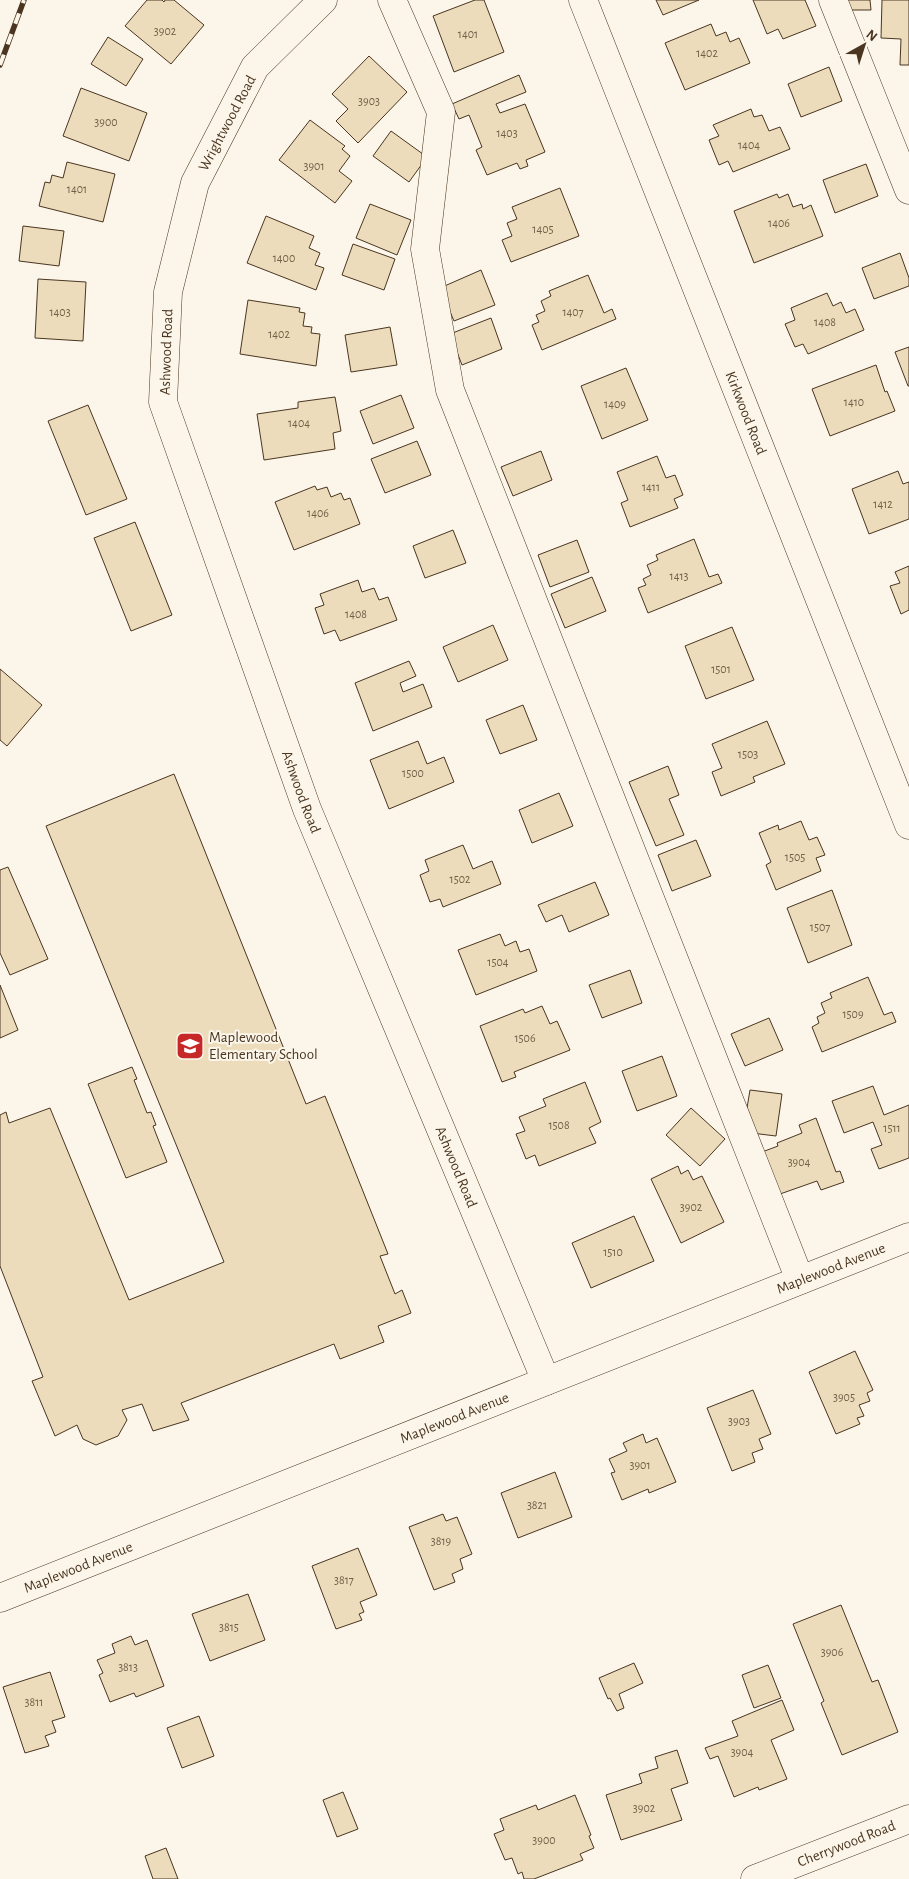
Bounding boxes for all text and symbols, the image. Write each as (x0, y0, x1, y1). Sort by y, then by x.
north arrow (839, 20, 889, 70)
house number: 3902 (154, 25, 177, 37)
text: N (863, 27, 880, 44)
house number: 1401 (458, 28, 478, 40)
house number: 1402 (696, 47, 718, 59)
street label: Wrightwood Road (196, 73, 259, 173)
house number: 3903 (358, 95, 380, 107)
house number: 3900 (94, 116, 118, 128)
house number: 1403 (496, 127, 518, 139)
house number: 1404 (738, 139, 760, 151)
house number: 3901 (303, 160, 325, 172)
house number: 1401 (67, 183, 87, 195)
house number: 1406 (768, 217, 790, 229)
house number: 1405 (532, 223, 554, 235)
house number: 1400 (273, 252, 295, 264)
house number: 1403 (49, 306, 71, 318)
house number: 1407 (562, 306, 584, 318)
street label: Ashwood Road (157, 308, 176, 395)
house number: 1408 (814, 316, 836, 328)
house number: 1402 (268, 328, 290, 340)
street label: Kirkwood Road (722, 369, 769, 457)
house number: 1410 (844, 396, 864, 408)
house number: 1409 (604, 398, 626, 410)
house number: 1404 (288, 417, 310, 429)
house number: 1411 (642, 481, 660, 493)
house number: 1412 (873, 498, 893, 510)
house number: 1406 (307, 507, 329, 519)
house number: 1413 (670, 570, 689, 582)
house number: 1408 (345, 608, 367, 620)
house number: 1501 (711, 663, 731, 675)
house number: 1503 (738, 748, 758, 760)
street label: Ashwood Road (279, 749, 323, 835)
house number: 1500 (402, 767, 424, 779)
house number: 1505 (785, 851, 805, 863)
house number: 1502 (450, 873, 471, 885)
house number: 1507 (810, 921, 830, 933)
house number: 1504 (487, 956, 509, 968)
house number: 1509 (842, 1008, 864, 1020)
place label: Maplewood Elementary School (209, 1030, 318, 1062)
school or university icon: Maplewood Elementary School (175, 1031, 205, 1061)
house number: 1506 (514, 1032, 536, 1044)
house number: 1508 (548, 1119, 570, 1131)
house number: 1511 (883, 1122, 901, 1134)
street label: Ashwood Road (432, 1124, 480, 1210)
house number: 3904 (788, 1156, 811, 1168)
house number: 3902 (680, 1201, 703, 1213)
street label: Maplewood Avenue (775, 1240, 888, 1297)
house number: 1510 (603, 1246, 623, 1258)
street label: Maplewood Avenue (398, 1390, 511, 1446)
house number: 3905 (833, 1391, 855, 1403)
house number: 3903 (728, 1415, 750, 1427)
house number: 3901 (629, 1459, 651, 1471)
house number: 3821 (527, 1499, 547, 1511)
house number: 3819 (431, 1535, 452, 1547)
street label: Maplewood Avenue (22, 1539, 135, 1596)
house number: 3817 (334, 1574, 354, 1586)
house number: 3815 (219, 1621, 239, 1633)
house number: 3906 (821, 1646, 844, 1658)
house number: 3813 (118, 1661, 138, 1673)
house number: 3811 (25, 1696, 43, 1708)
house number: 3904 (731, 1746, 754, 1758)
house number: 3902 (633, 1802, 656, 1814)
street label: Cherrywood Road (795, 1818, 898, 1870)
house number: 3900 (532, 1834, 556, 1846)

